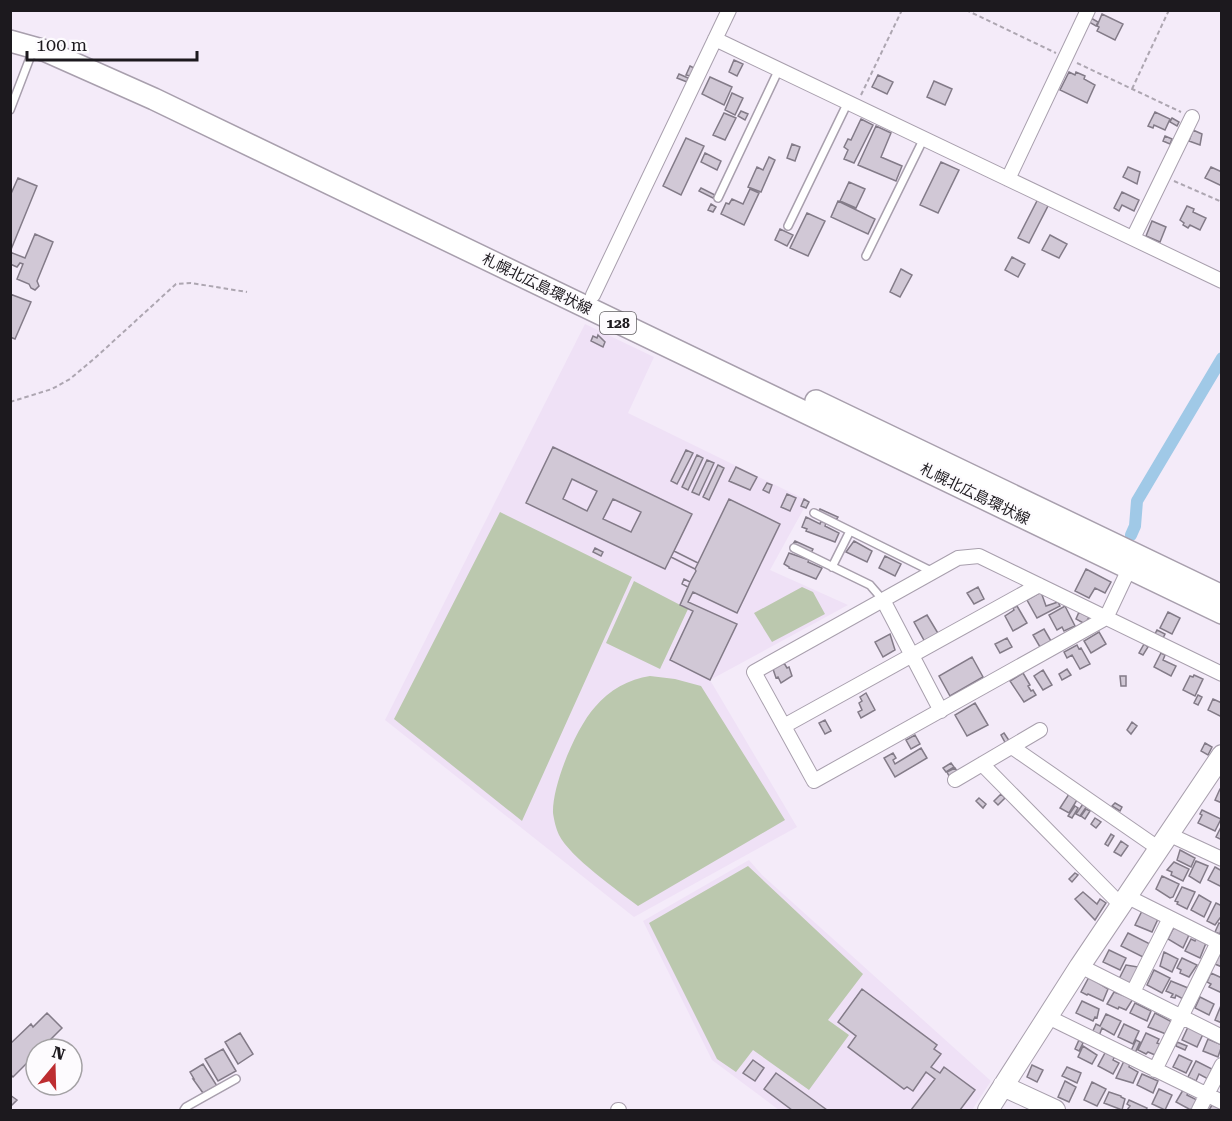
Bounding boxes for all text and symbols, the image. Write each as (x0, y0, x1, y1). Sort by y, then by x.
scale bar (27, 24, 196, 62)
text: 100 m (36, 34, 87, 55)
street label: 札幌北広島環状線 (479, 250, 595, 318)
road number: 128 (600, 312, 636, 334)
street label: 札幌北広島環状線 (917, 460, 1033, 528)
north arrow (24, 1037, 84, 1097)
text: N (50, 1042, 68, 1064)

